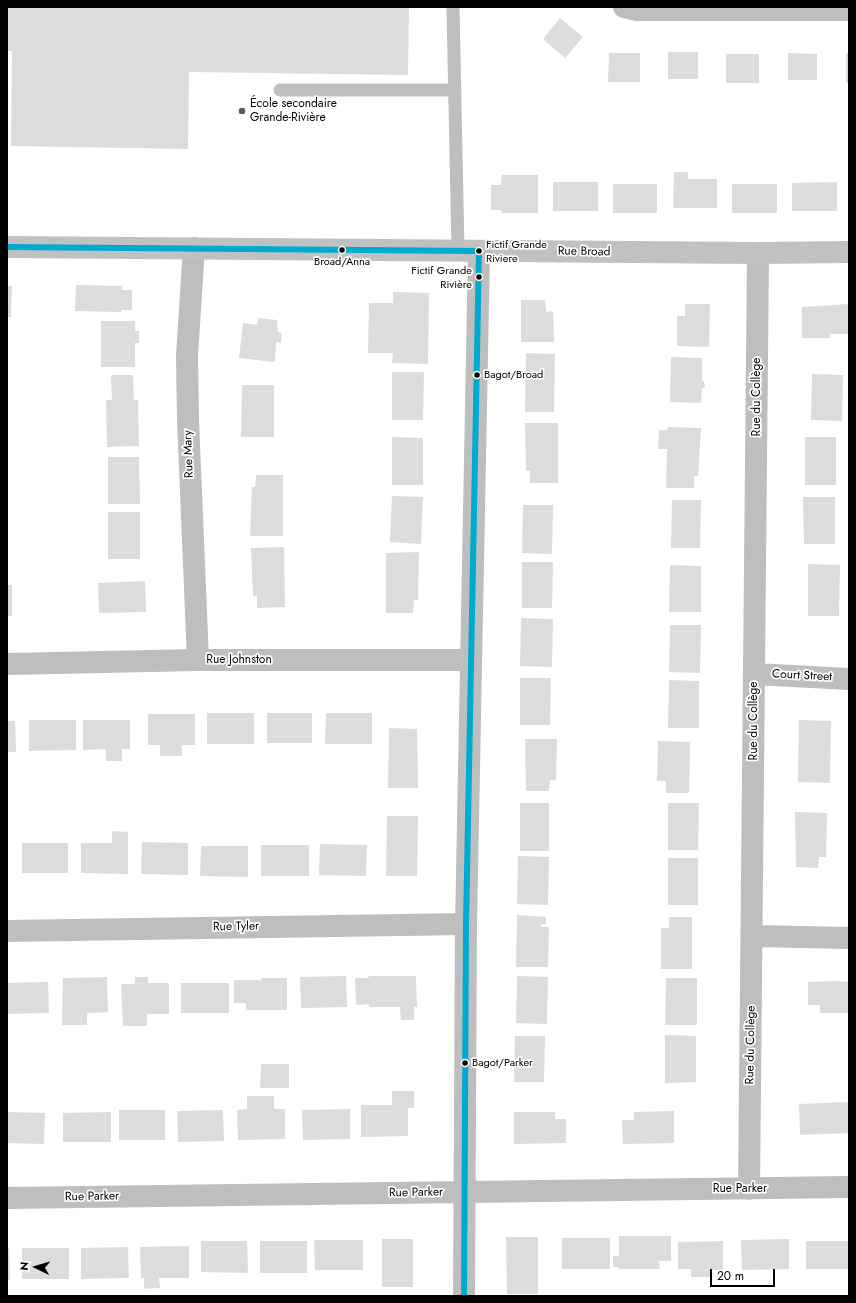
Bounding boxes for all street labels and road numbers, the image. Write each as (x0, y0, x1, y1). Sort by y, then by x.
street label: Rue Broad (558, 244, 610, 260)
street label: Rue du Collège (750, 357, 764, 437)
street label: Rue Mary (181, 430, 197, 478)
street label: Rue Johnston (206, 653, 272, 667)
street label: Court Street (772, 667, 832, 685)
street label: Rue du Collège (747, 681, 761, 761)
street label: Rue Tyler (213, 919, 259, 935)
street label: Rue du Collège (743, 1005, 759, 1085)
street label: Rue Parker (713, 1182, 767, 1196)
street label: Rue Parker (389, 1185, 443, 1201)
street label: Rue Parker (65, 1189, 119, 1205)

